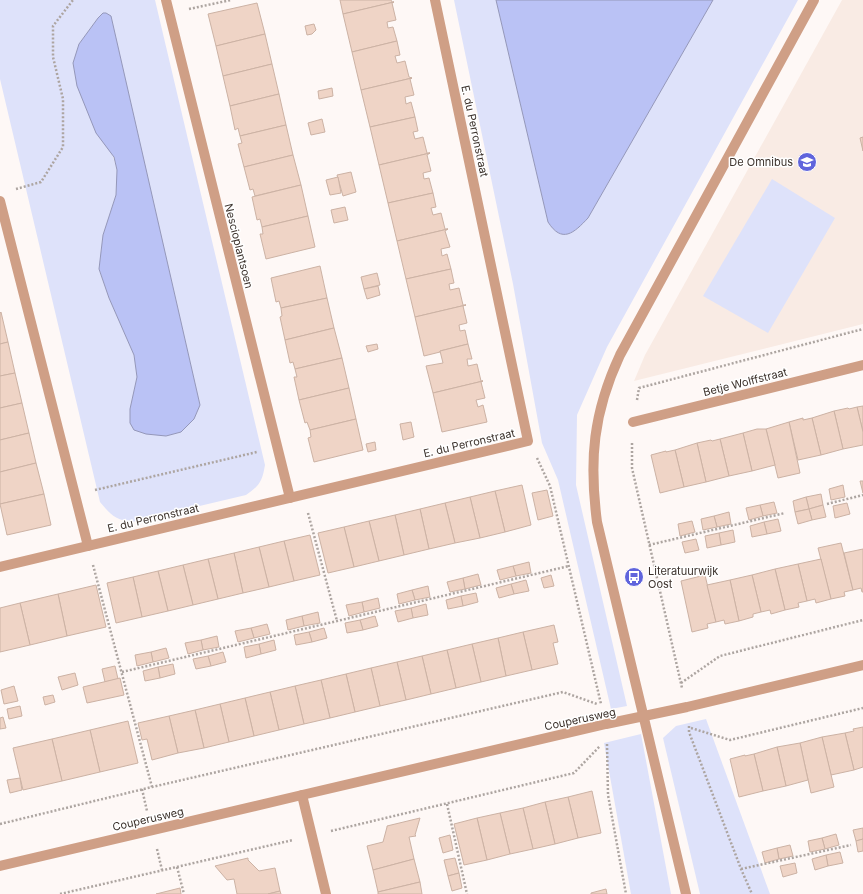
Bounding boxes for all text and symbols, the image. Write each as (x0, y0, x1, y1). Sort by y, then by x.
street label: E. du Perronstraat (458, 84, 492, 179)
school or university icon: De Omnibus (796, 151, 818, 173)
place label: De Omnibus (729, 155, 793, 169)
street label: Nescioplantsoen (222, 202, 256, 290)
street label: Betje Wolffstraat (702, 365, 789, 399)
street label: E. du Perronstraat (422, 426, 516, 460)
street label: E. du Perronstraat (106, 501, 200, 535)
place label: Literatuurwijk Oost (648, 564, 718, 591)
bus stop icon: Literatuurwijk Oost (623, 566, 645, 588)
street label: Couperusweg (543, 705, 617, 733)
street label: Couperusweg (111, 804, 185, 834)

